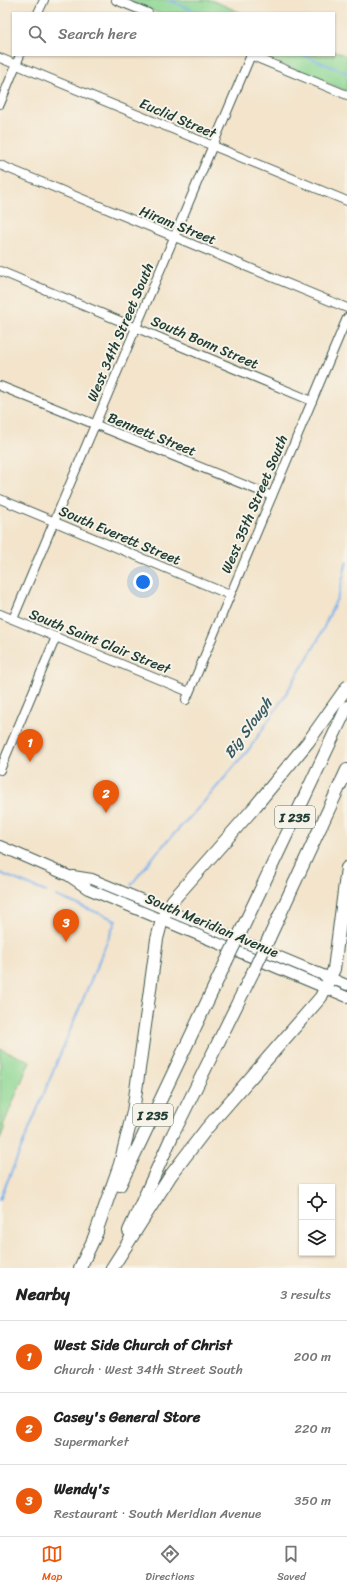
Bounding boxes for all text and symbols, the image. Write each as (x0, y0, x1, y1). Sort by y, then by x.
search box (12, 12, 335, 56)
text: Search here (58, 21, 137, 47)
icon: search (26, 23, 48, 45)
street label: Euclid Street (135, 91, 221, 146)
street label: Hiram Street (135, 199, 220, 252)
street label: West 34th Street South (80, 259, 161, 406)
street label: South Bonn Street (147, 308, 263, 376)
street label: Bennett Street (104, 405, 200, 464)
street label: West 35th Street South (214, 431, 295, 577)
street label: South Everett Street (55, 498, 185, 572)
your location (133, 572, 153, 592)
street label: South Saint Clair Street (25, 602, 176, 682)
water label: Big Slough (217, 691, 280, 764)
pin: 1 (17, 729, 43, 762)
pin: 2 (93, 780, 119, 813)
road number: I 235 (275, 806, 315, 828)
street label: South Meridian Avenue (141, 886, 283, 965)
pin: 3 (53, 909, 79, 942)
road number: I 235 (133, 1104, 173, 1126)
map controls (299, 1184, 335, 1256)
button: locate (299, 1184, 335, 1220)
button: layers (299, 1220, 335, 1256)
text: Nearby (16, 1279, 70, 1309)
text: 3 results (280, 1283, 331, 1306)
text: West Side Church of Christ (54, 1332, 232, 1358)
text: 1 (26, 1345, 32, 1368)
text: 200 m (294, 1345, 331, 1368)
text: Church · West 34th Street South (54, 1358, 243, 1381)
text: Casey's General Store (54, 1404, 200, 1430)
text: 2 (25, 1417, 33, 1440)
text: 220 m (294, 1417, 331, 1440)
text: Supermarket (54, 1430, 129, 1453)
text: Wendy's (54, 1476, 109, 1502)
text: 3 (25, 1489, 33, 1512)
text: 350 m (294, 1489, 331, 1512)
text: Restaurant · South Meridian Avenue (54, 1502, 261, 1525)
tab: Map (41, 1543, 63, 1586)
tab: Directions (145, 1543, 195, 1586)
tab: Saved (277, 1543, 306, 1586)

